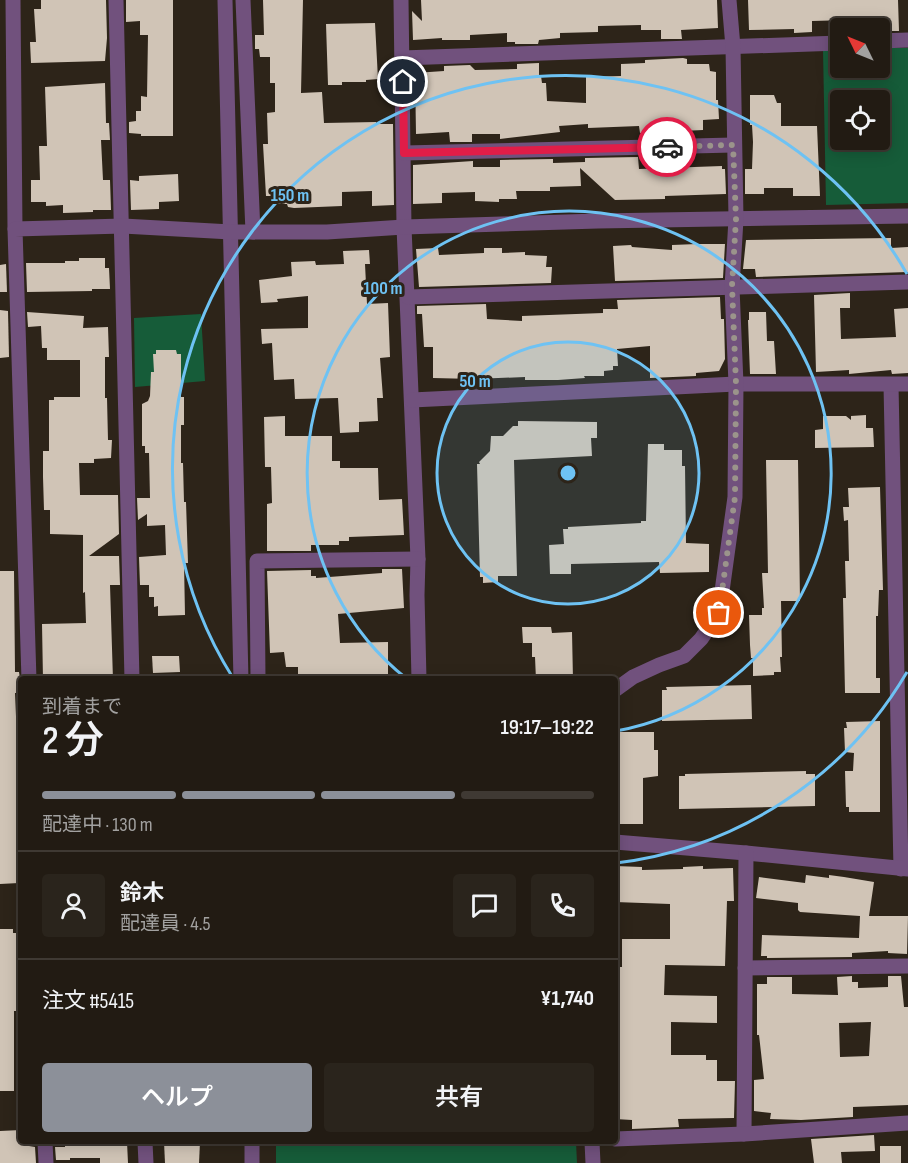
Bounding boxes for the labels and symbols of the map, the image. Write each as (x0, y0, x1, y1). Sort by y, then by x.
north arrow (830, 18, 890, 78)
pin (377, 56, 428, 107)
courier (637, 117, 697, 177)
text: 150 m (271, 185, 309, 206)
text: 100 m (364, 278, 403, 299)
text: 50 m (459, 371, 491, 392)
centre of rings (558, 463, 578, 483)
pin (693, 587, 744, 638)

